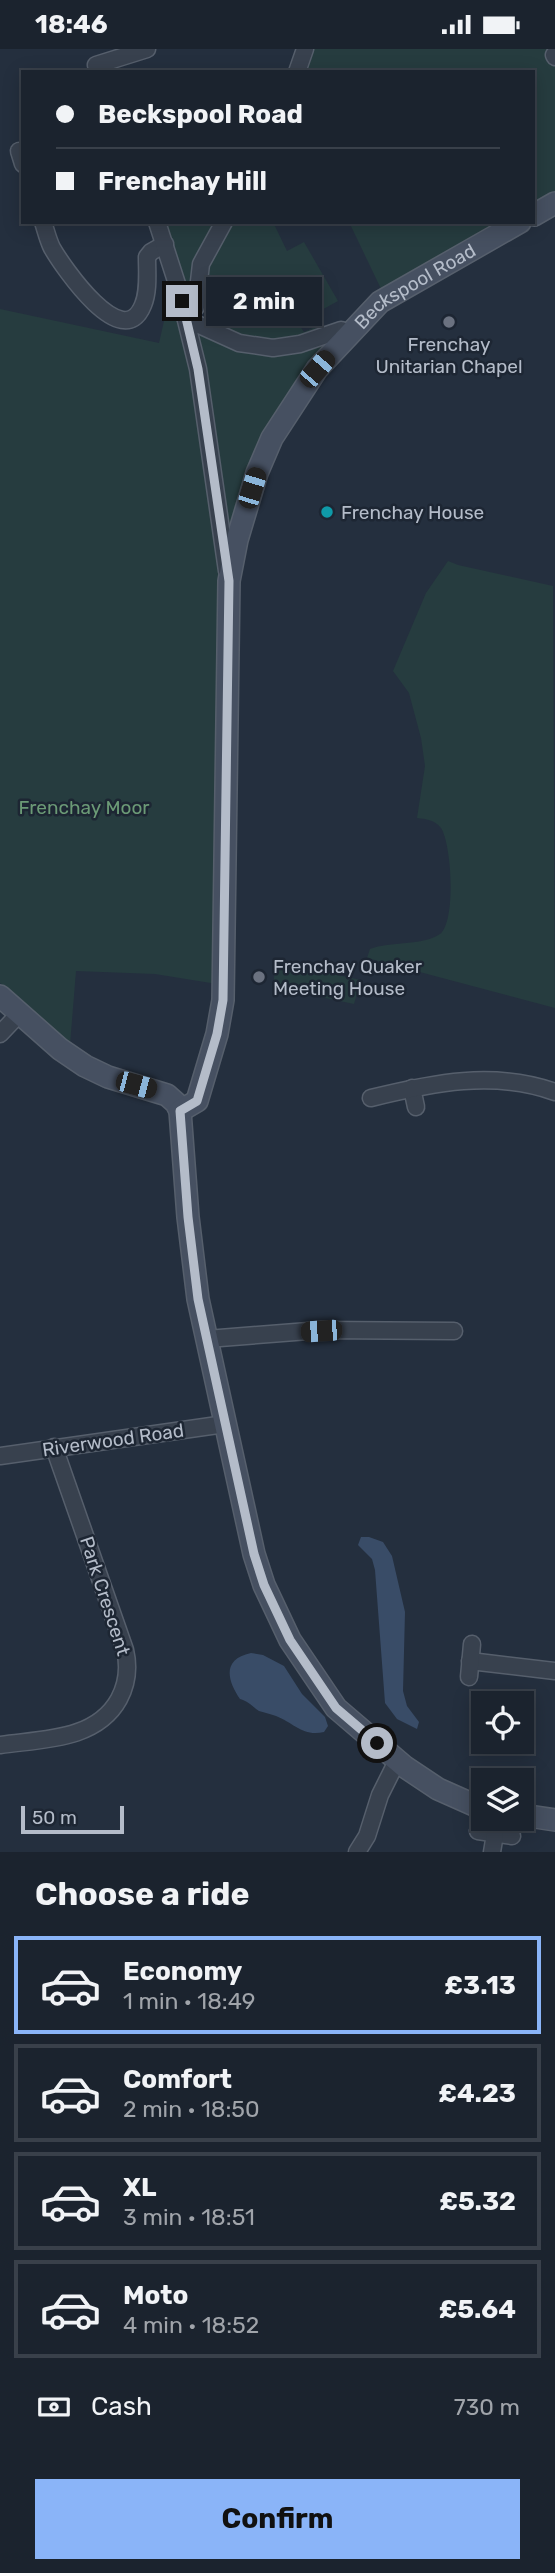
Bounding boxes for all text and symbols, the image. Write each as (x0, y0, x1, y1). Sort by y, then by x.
text: 18:46 (35, 9, 108, 40)
text: Beckspool Road (98, 99, 303, 130)
text: Frenchay Hill (98, 166, 267, 197)
street label: Beckspool Road (349, 238, 479, 334)
callout: 2 min (206, 277, 322, 325)
route end (166, 285, 198, 317)
text: 2 min (233, 287, 295, 315)
marker: Frenchay Unitarian Chapel (441, 314, 457, 330)
place label: Frenchay Unitarian Chapel (375, 333, 523, 378)
car (296, 346, 339, 392)
car (236, 465, 269, 511)
place label: Frenchay House (341, 501, 484, 524)
marker: Frenchay House (319, 504, 335, 520)
park label: Frenchay Moor (18, 796, 150, 819)
place label: Frenchay Quaker Meeting House (273, 955, 423, 1000)
marker: Frenchay Quaker Meeting House (251, 969, 267, 985)
car (113, 1069, 160, 1101)
car (300, 1319, 343, 1343)
street label: Riverwood Road (41, 1419, 185, 1461)
street label: Park Crescent (75, 1534, 135, 1659)
map controls (471, 1691, 534, 1831)
button: locate (471, 1691, 534, 1754)
route start (361, 1727, 393, 1759)
button: layers (471, 1768, 534, 1831)
scale bar (21, 1803, 124, 1835)
text: 50 m (32, 1806, 77, 1829)
text: Choose a ride (35, 1875, 249, 1913)
icon: car (39, 1954, 102, 2017)
text: Economy (123, 1956, 242, 1987)
text: £3.13 (444, 1970, 516, 2001)
text: 1 min · 18:49 (123, 1987, 255, 2015)
icon: car (39, 2062, 102, 2125)
text: Comfort (123, 2064, 232, 2095)
text: £4.23 (438, 2078, 516, 2109)
text: 2 min · 18:50 (123, 2095, 260, 2123)
icon: car (39, 2170, 102, 2233)
text: XL (123, 2172, 156, 2203)
text: £5.32 (439, 2186, 516, 2217)
text: 3 min · 18:51 (123, 2203, 255, 2231)
icon: car (39, 2278, 102, 2341)
text: Moto (123, 2280, 188, 2311)
text: £5.64 (439, 2294, 516, 2325)
text: 4 min · 18:52 (123, 2311, 259, 2339)
icon: cash (35, 2388, 73, 2426)
text: Cash (91, 2391, 152, 2422)
text: 730 m (454, 2393, 520, 2421)
button: Confirm (35, 2479, 520, 2559)

